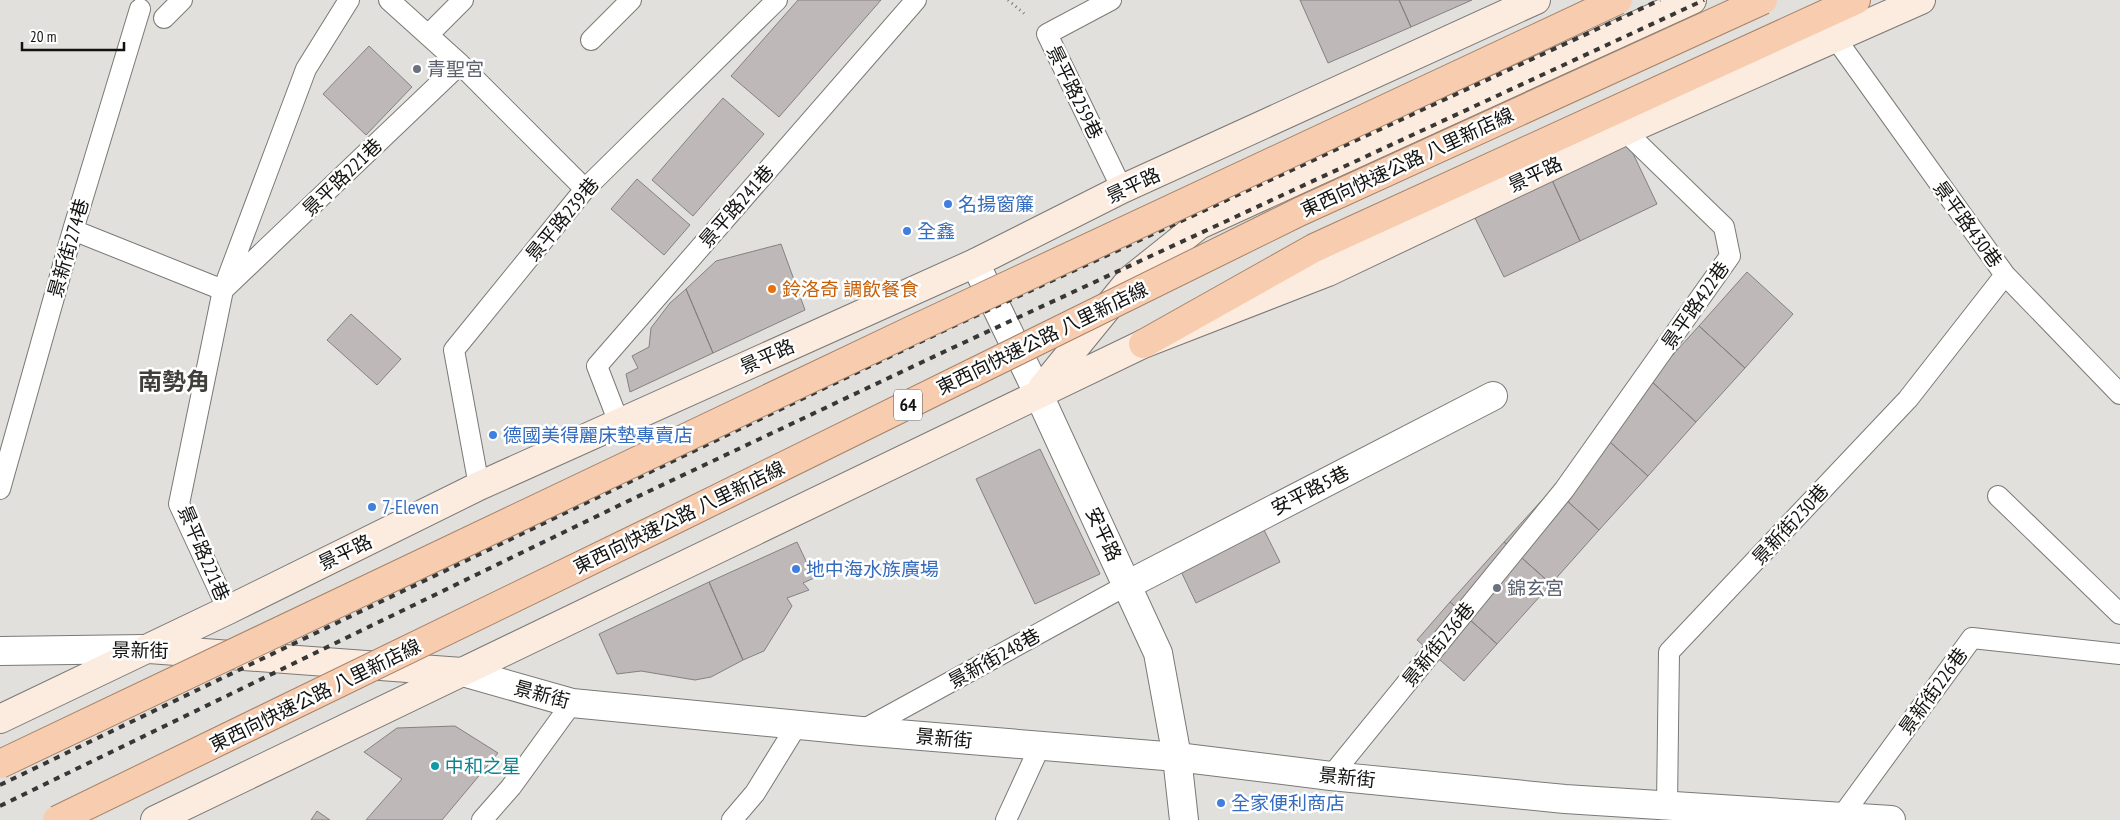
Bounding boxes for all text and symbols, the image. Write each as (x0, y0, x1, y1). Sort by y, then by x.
scale bar (22, 20, 125, 52)
text: 20 m (30, 27, 56, 46)
street label: 景平路259巷 (1042, 41, 1108, 143)
place label: 青聖宮 (427, 57, 484, 81)
marker: 青聖宮 (411, 63, 423, 75)
street label: 東西向快速公路 八里新店線 (1297, 102, 1517, 222)
street label: 景平路221巷 (297, 133, 387, 221)
street label: 景平路 (1504, 151, 1566, 197)
street label: 景平路241巷 (694, 160, 778, 252)
street label: 景平路 (1102, 162, 1164, 208)
street label: 景平路239巷 (520, 172, 604, 266)
street label: 景平路430巷 (1928, 176, 2008, 272)
place label: 名揚窗簾 (958, 192, 1034, 216)
street label: 景新街274巷 (42, 196, 94, 300)
marker: 名揚窗簾 (942, 198, 954, 210)
place label: 全鑫 (917, 219, 955, 243)
marker: 全鑫 (901, 225, 913, 237)
street label: 景平路422巷 (1656, 256, 1734, 354)
street label: 東西向快速公路 八里新店線 (932, 276, 1152, 400)
place label: 鈴洛奇 調飲餐食 (782, 277, 919, 301)
marker: 鈴洛奇 調飲餐食 (766, 283, 778, 295)
street label: 景平路 (736, 333, 798, 379)
district label: 南勢角 (138, 366, 210, 397)
road number: 64 (894, 390, 922, 420)
place label: 德國美得麗床墊專賣店 (503, 423, 693, 447)
marker: 德國美得麗床墊專賣店 (487, 429, 499, 441)
street label: 東西向快速公路 八里新店線 (569, 455, 789, 579)
street label: 安平路5巷 (1267, 460, 1353, 520)
street label: 景新街230巷 (1747, 479, 1833, 569)
place label: 7-Eleven (382, 495, 439, 519)
marker: 7-Eleven (366, 501, 378, 513)
street label: 景平路221巷 (173, 502, 235, 604)
street label: 安平路 (1081, 503, 1127, 565)
street label: 景平路 (314, 529, 376, 575)
place label: 地中海水族廣場 (806, 557, 939, 581)
marker: 地中海水族廣場 (790, 563, 802, 575)
place label: 錦玄宮 (1507, 576, 1564, 600)
marker: 錦玄宮 (1491, 582, 1503, 594)
street label: 景新街236巷 (1397, 597, 1479, 691)
street label: 景新街248巷 (944, 623, 1044, 693)
street label: 東西向快速公路 八里新店線 (205, 633, 425, 757)
street label: 景新街 (111, 638, 169, 662)
street label: 景新街226巷 (1893, 643, 1973, 739)
street label: 景新街 (511, 675, 573, 713)
street label: 景新街 (915, 724, 973, 752)
place label: 中和之星 (445, 754, 521, 778)
marker: 中和之星 (429, 760, 441, 772)
street label: 景新街 (1317, 762, 1377, 792)
place label: 全家便利商店 (1231, 791, 1345, 815)
marker: 全家便利商店 (1215, 797, 1227, 809)

